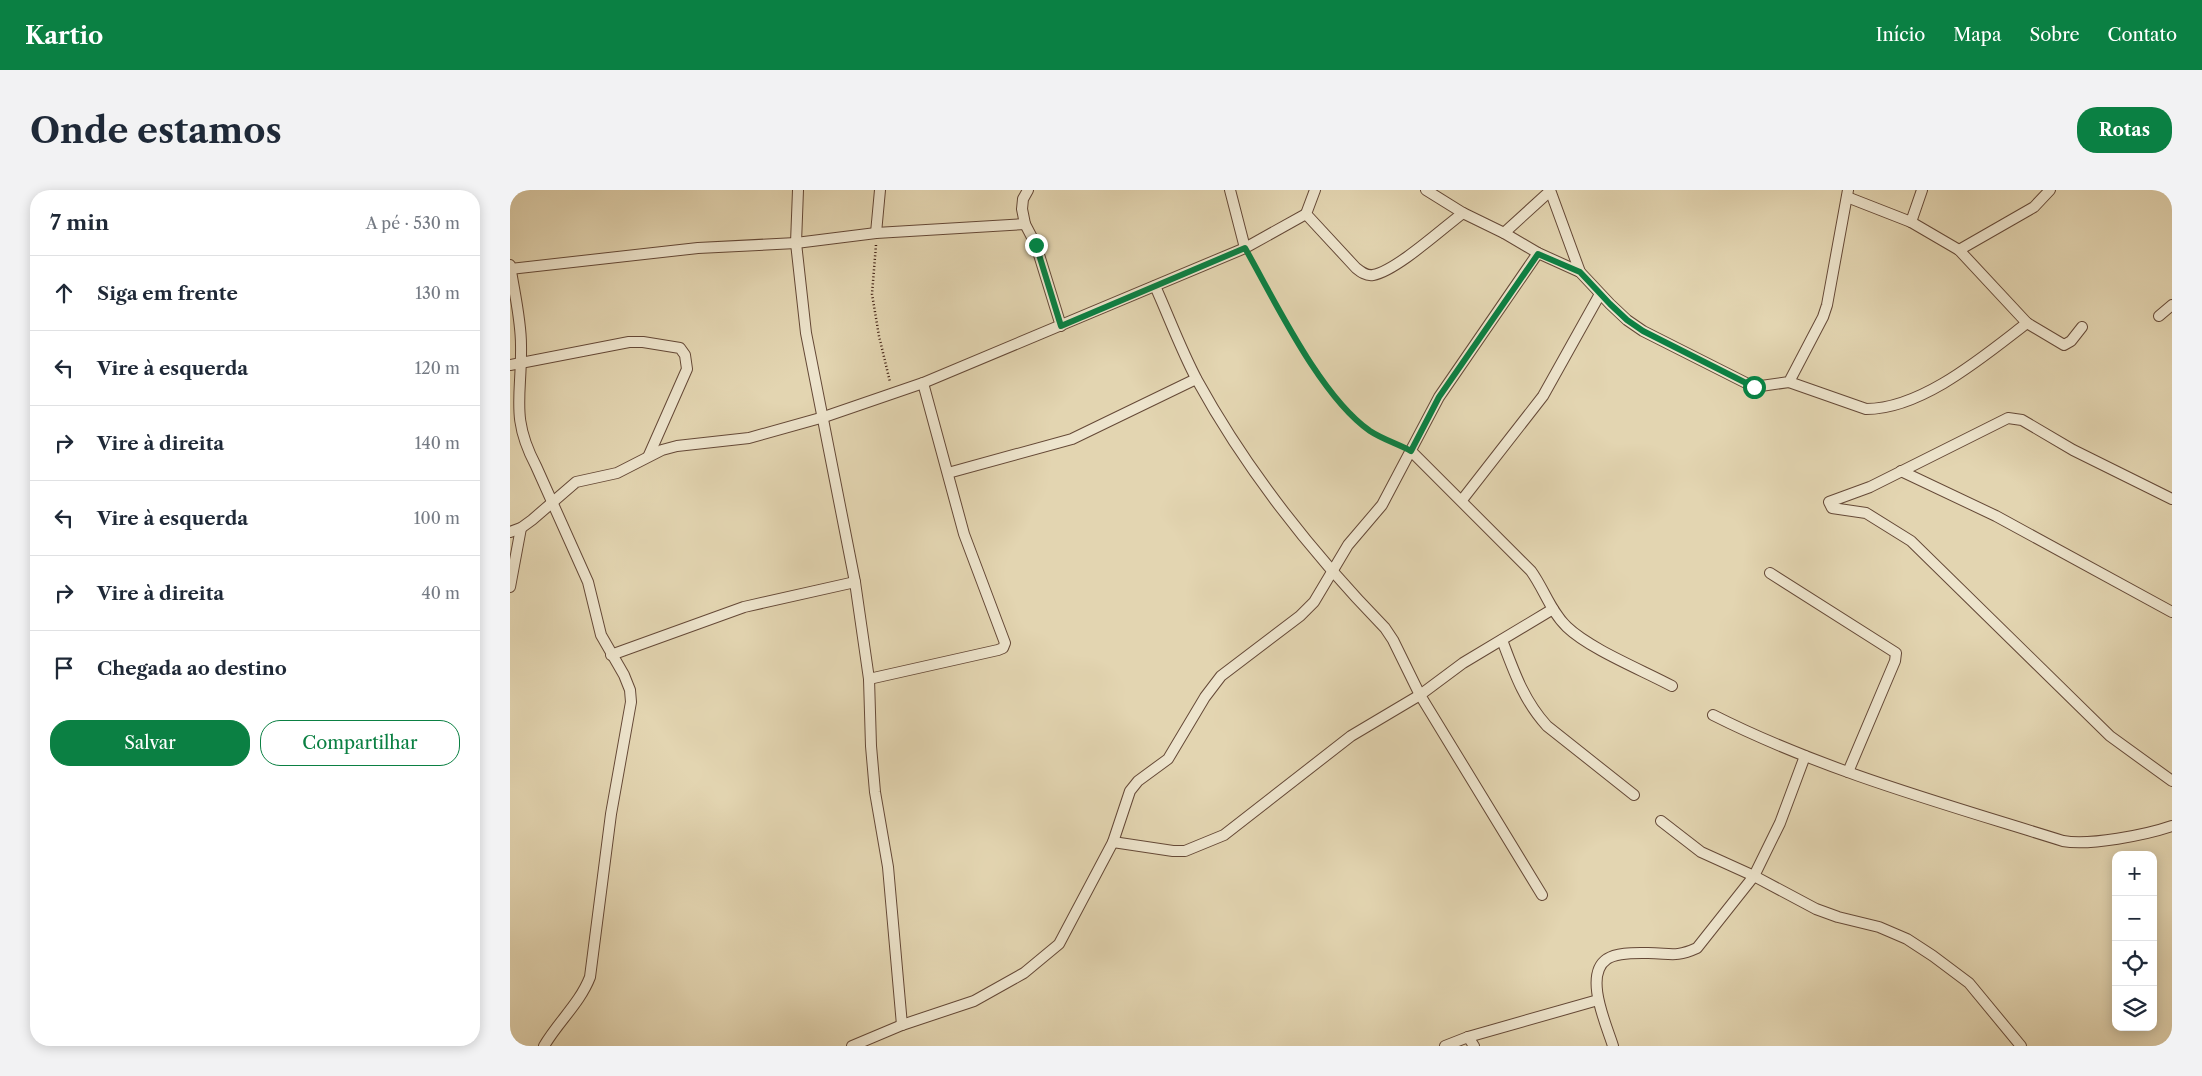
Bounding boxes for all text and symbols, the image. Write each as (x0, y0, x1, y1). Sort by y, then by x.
text: Kartio (25, 21, 103, 50)
text: Início (1876, 24, 1925, 46)
text: Mapa (1953, 24, 2001, 46)
text: Sobre (2029, 24, 2080, 46)
text: Contato (2108, 24, 2177, 46)
button: Rotas (2077, 107, 2172, 153)
text: Onde estamos (30, 109, 282, 152)
text: 7 min (50, 210, 109, 235)
text: A pé · 530 m (366, 213, 460, 233)
route end (1025, 234, 1048, 257)
icon: ahead (50, 279, 78, 307)
text: Siga em frente (97, 282, 238, 305)
text: 130 m (415, 283, 460, 303)
icon: left (50, 354, 78, 382)
text: Vire à esquerda (97, 357, 248, 380)
text: 120 m (415, 358, 460, 378)
route start (1743, 376, 1766, 399)
icon: right (50, 429, 78, 457)
text: Vire à direita (97, 432, 224, 455)
text: 140 m (415, 433, 460, 453)
icon: left (50, 504, 78, 532)
text: Vire à esquerda (97, 507, 248, 530)
text: 100 m (414, 508, 460, 528)
icon: right (50, 579, 78, 607)
text: Vire à direita (97, 582, 224, 605)
text: 40 m (421, 583, 460, 603)
icon: arrive (50, 654, 78, 682)
text: Chegada ao destino (97, 657, 287, 680)
button: Salvar (50, 720, 250, 766)
button: Compartilhar (260, 720, 460, 766)
map controls (2112, 851, 2157, 1031)
button: + (2112, 851, 2157, 896)
button: − (2112, 896, 2157, 941)
button: locate (2112, 941, 2157, 986)
button: layers (2112, 986, 2157, 1031)

